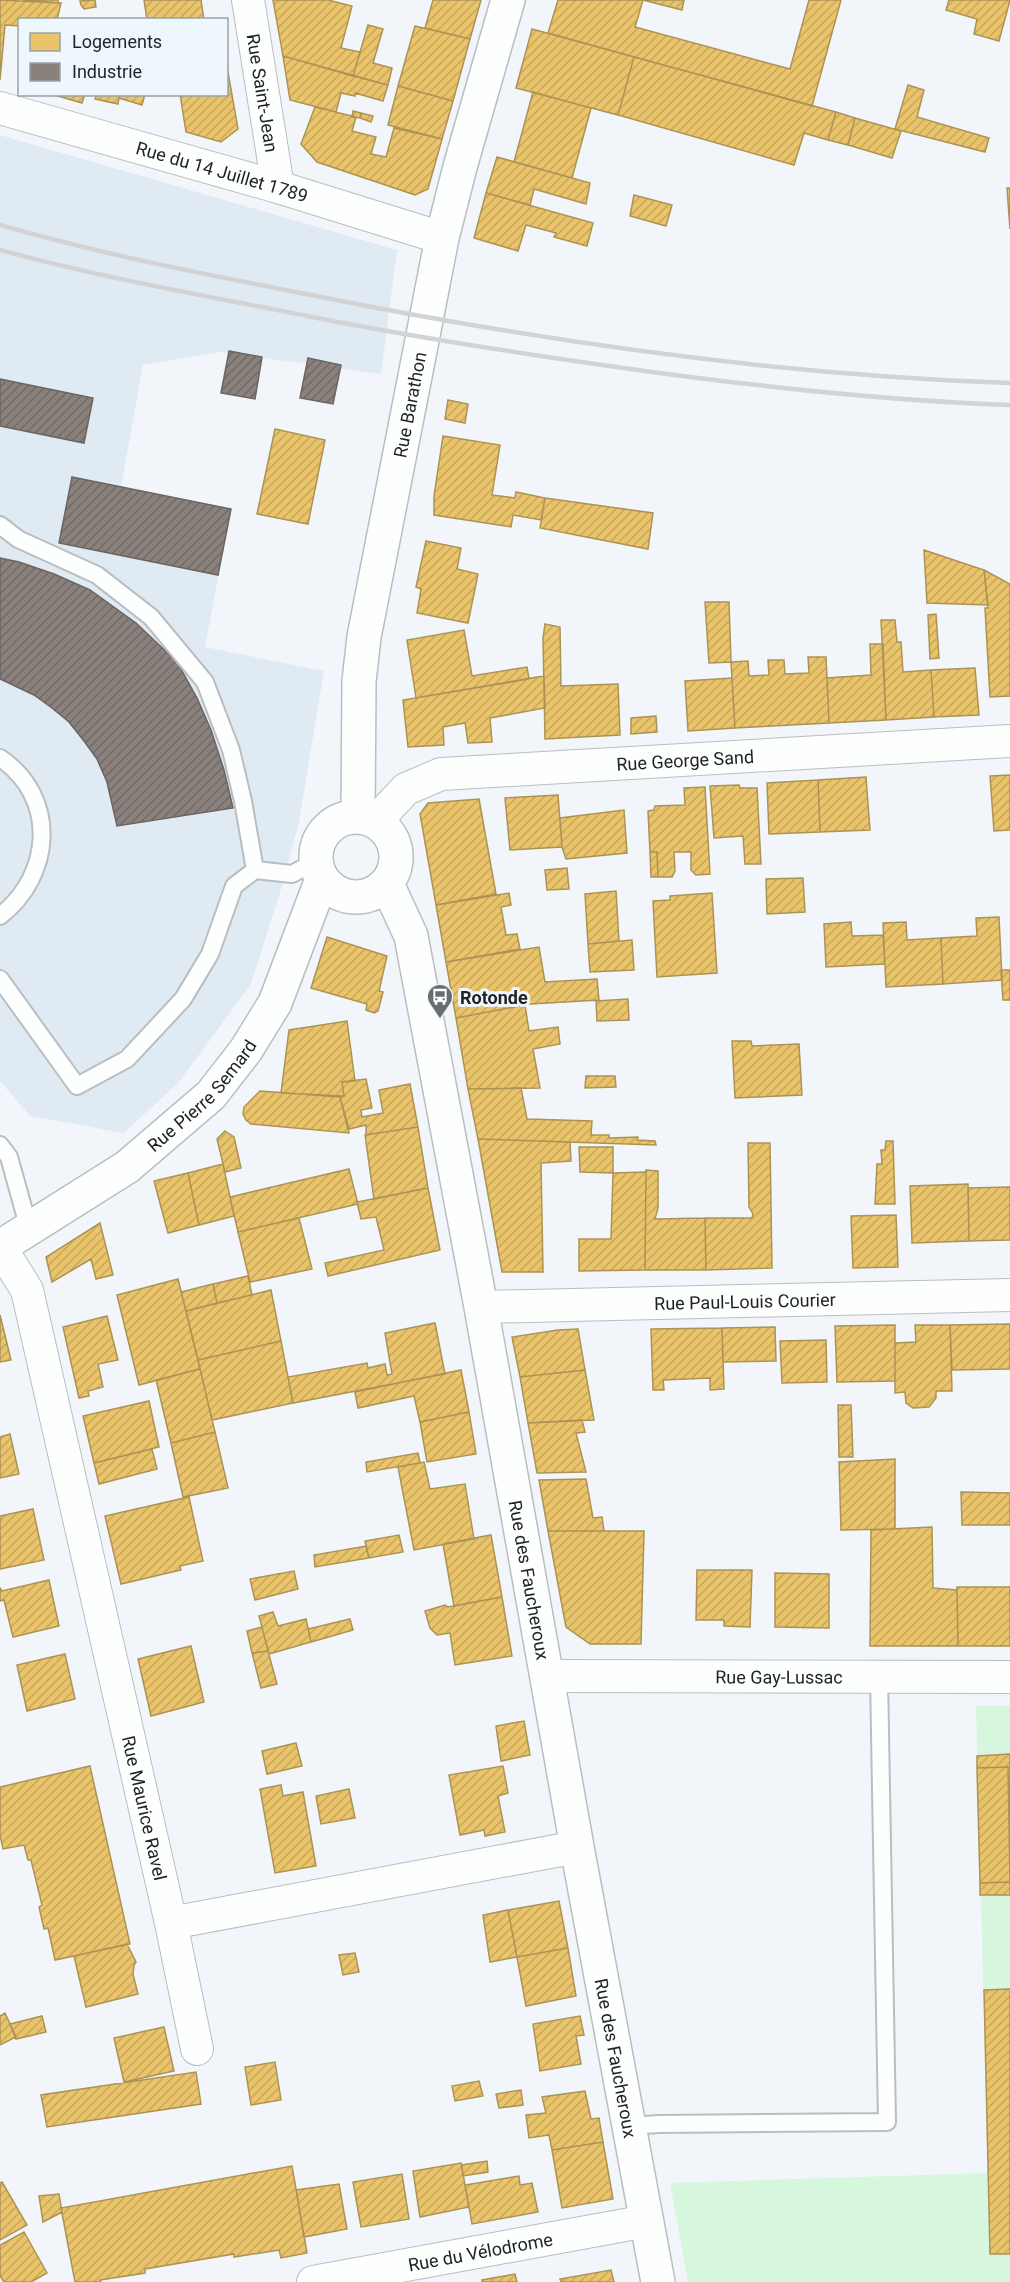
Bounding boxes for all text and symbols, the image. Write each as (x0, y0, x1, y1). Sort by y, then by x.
legend (18, 18, 228, 96)
text: Logements (72, 31, 162, 52)
street label: Rue Saint-Jean (243, 32, 283, 154)
text: Industrie (72, 61, 142, 82)
street label: Rue du 14 Juillet 1789 (134, 137, 311, 206)
street label: Rue Barathon (389, 350, 430, 460)
street label: Rue George Sand (616, 745, 755, 774)
bus stop icon: Rotonde (425, 982, 455, 1020)
place label: Rotonde (460, 987, 528, 1008)
street label: Rue Pierre Semard (143, 1036, 260, 1156)
street label: Rue Paul-Louis Courier (654, 1288, 836, 1314)
street label: Rue des Faucheroux (505, 1498, 554, 1661)
street label: Rue Gay-Lussac (715, 1666, 843, 1687)
street label: Rue Maurice Ravel (118, 1734, 171, 1882)
street label: Rue des Faucheroux (591, 1977, 641, 2140)
street label: Rue du Vélodrome (406, 2228, 554, 2275)

